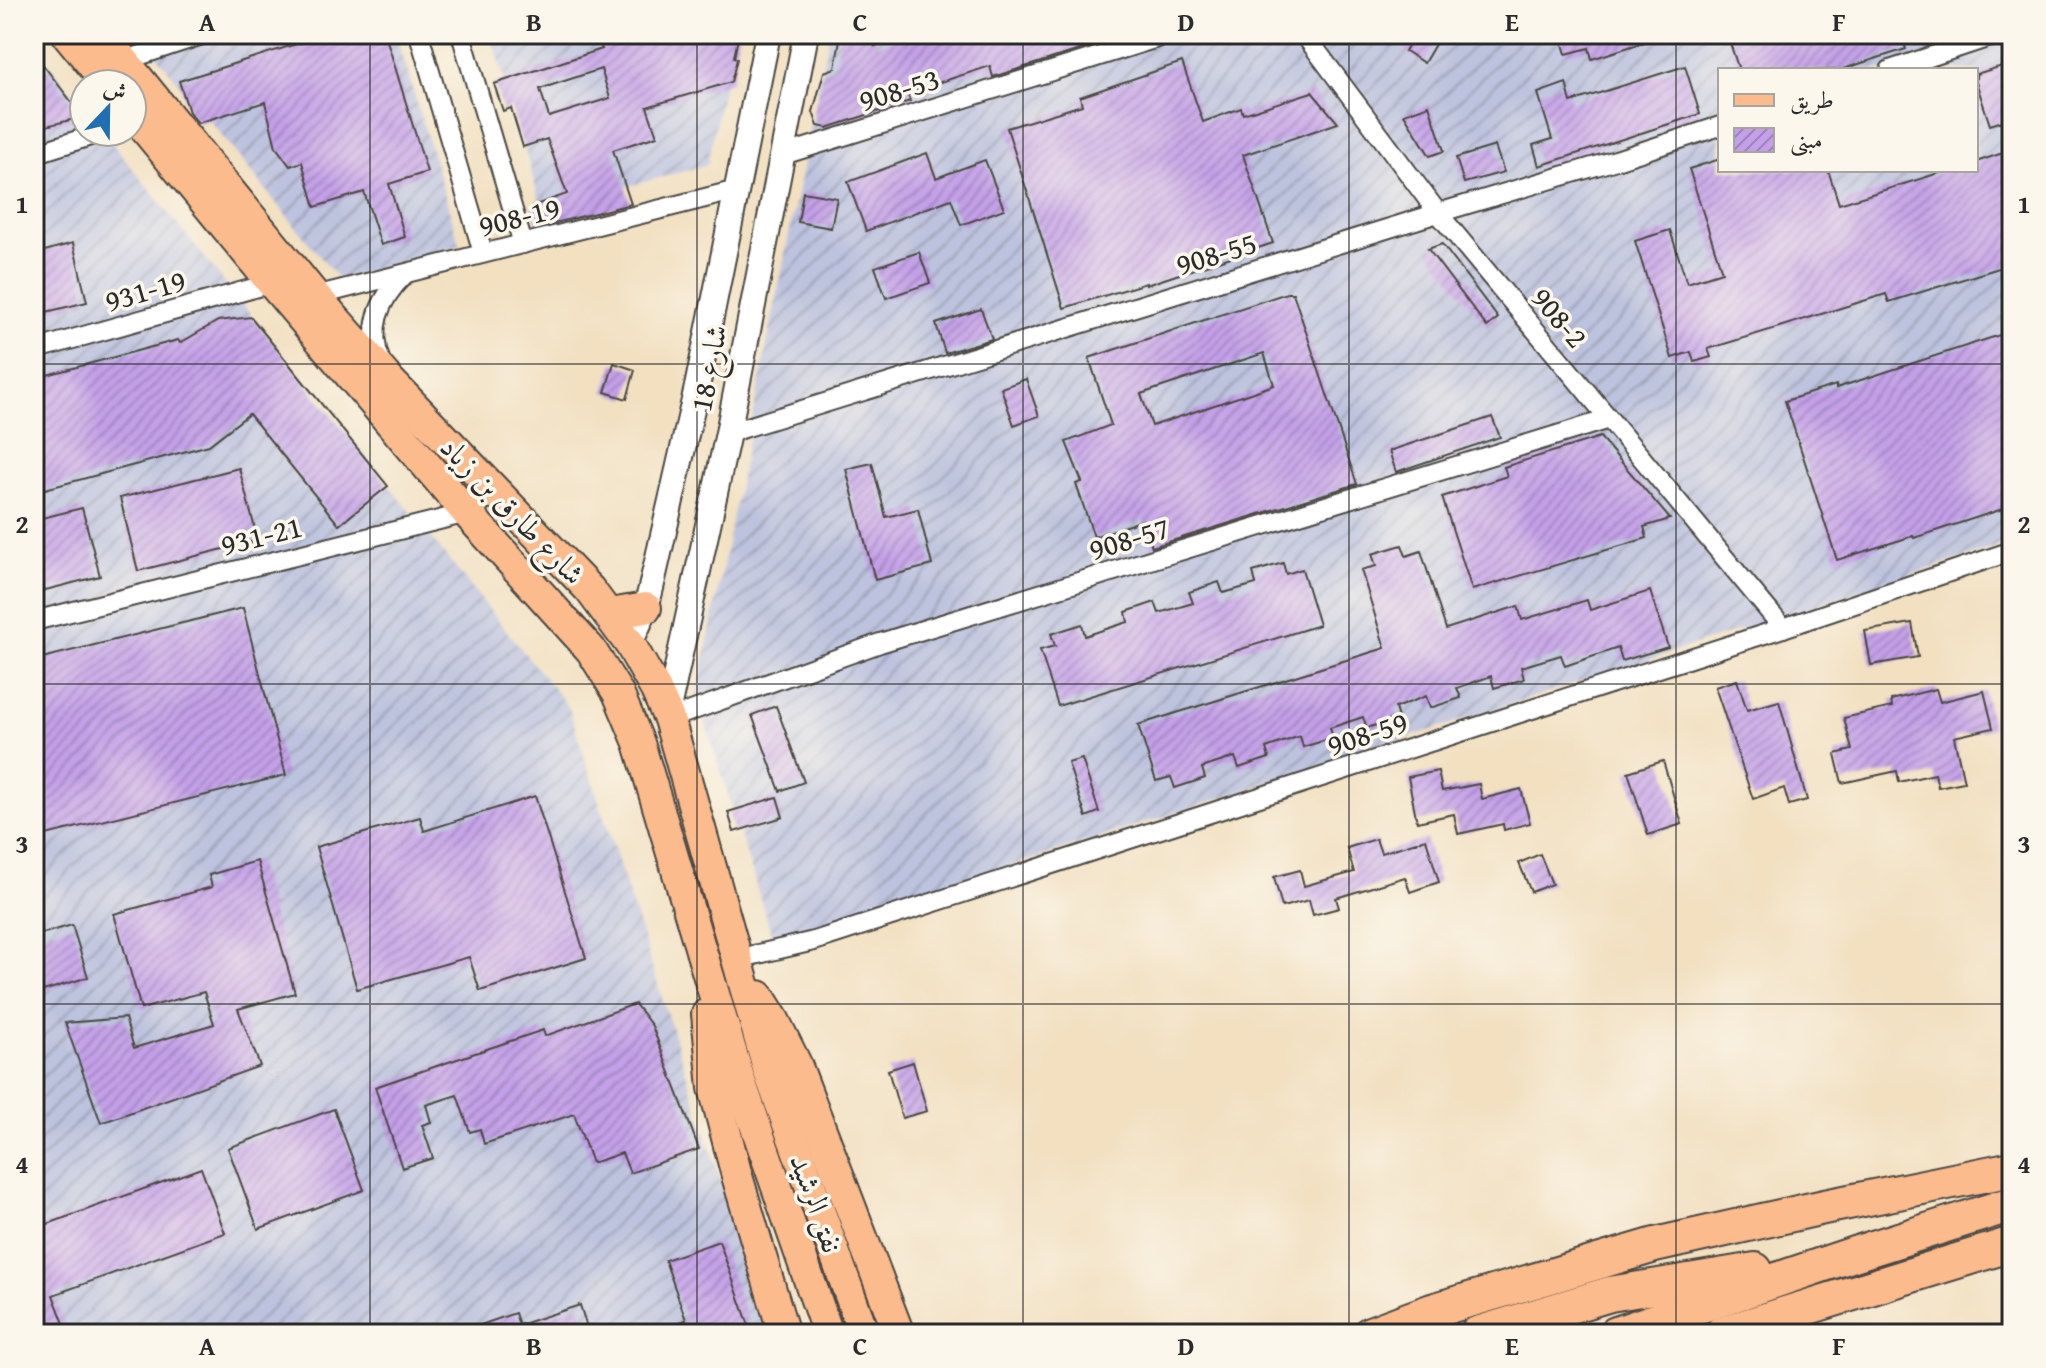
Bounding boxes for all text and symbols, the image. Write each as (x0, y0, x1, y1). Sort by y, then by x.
text: A (199, 2, 216, 41)
text: B (526, 2, 542, 41)
text: C (853, 2, 867, 41)
text: D (1178, 2, 1194, 41)
text: E (1505, 2, 1519, 41)
text: F (1832, 2, 1846, 41)
street label: 908-53 (853, 56, 945, 122)
north arrow (68, 68, 148, 148)
legend (1718, 68, 1978, 172)
text: ش (99, 71, 132, 108)
text: طريق (1790, 82, 1834, 117)
text: مبنى (1790, 122, 1823, 157)
text: 1 (15, 184, 29, 223)
text: 1 (2017, 184, 2031, 223)
street label: 908-19 (474, 185, 564, 247)
street label: 908-55 (1170, 220, 1262, 286)
street label: 931-19 (99, 257, 191, 323)
street label: 908-2 (1521, 277, 1599, 357)
street label: شارع 18 (678, 321, 742, 416)
street label: شارع طارق بن زياد (427, 425, 596, 597)
text: 2 (15, 504, 29, 543)
street label: 931-21 (216, 504, 306, 566)
text: 2 (2017, 504, 2031, 543)
street label: 908-57 (1083, 505, 1175, 571)
street label: 908-59 (1321, 699, 1413, 767)
text: 3 (15, 824, 29, 863)
text: 3 (2017, 824, 2031, 863)
text: 4 (15, 1144, 29, 1183)
text: 4 (2017, 1144, 2031, 1183)
street label: نفق الرشيد (779, 1147, 855, 1259)
text: A (199, 1326, 216, 1365)
text: B (526, 1326, 542, 1365)
text: C (853, 1326, 867, 1365)
text: D (1178, 1326, 1194, 1365)
text: E (1505, 1326, 1519, 1365)
text: F (1832, 1326, 1846, 1365)

